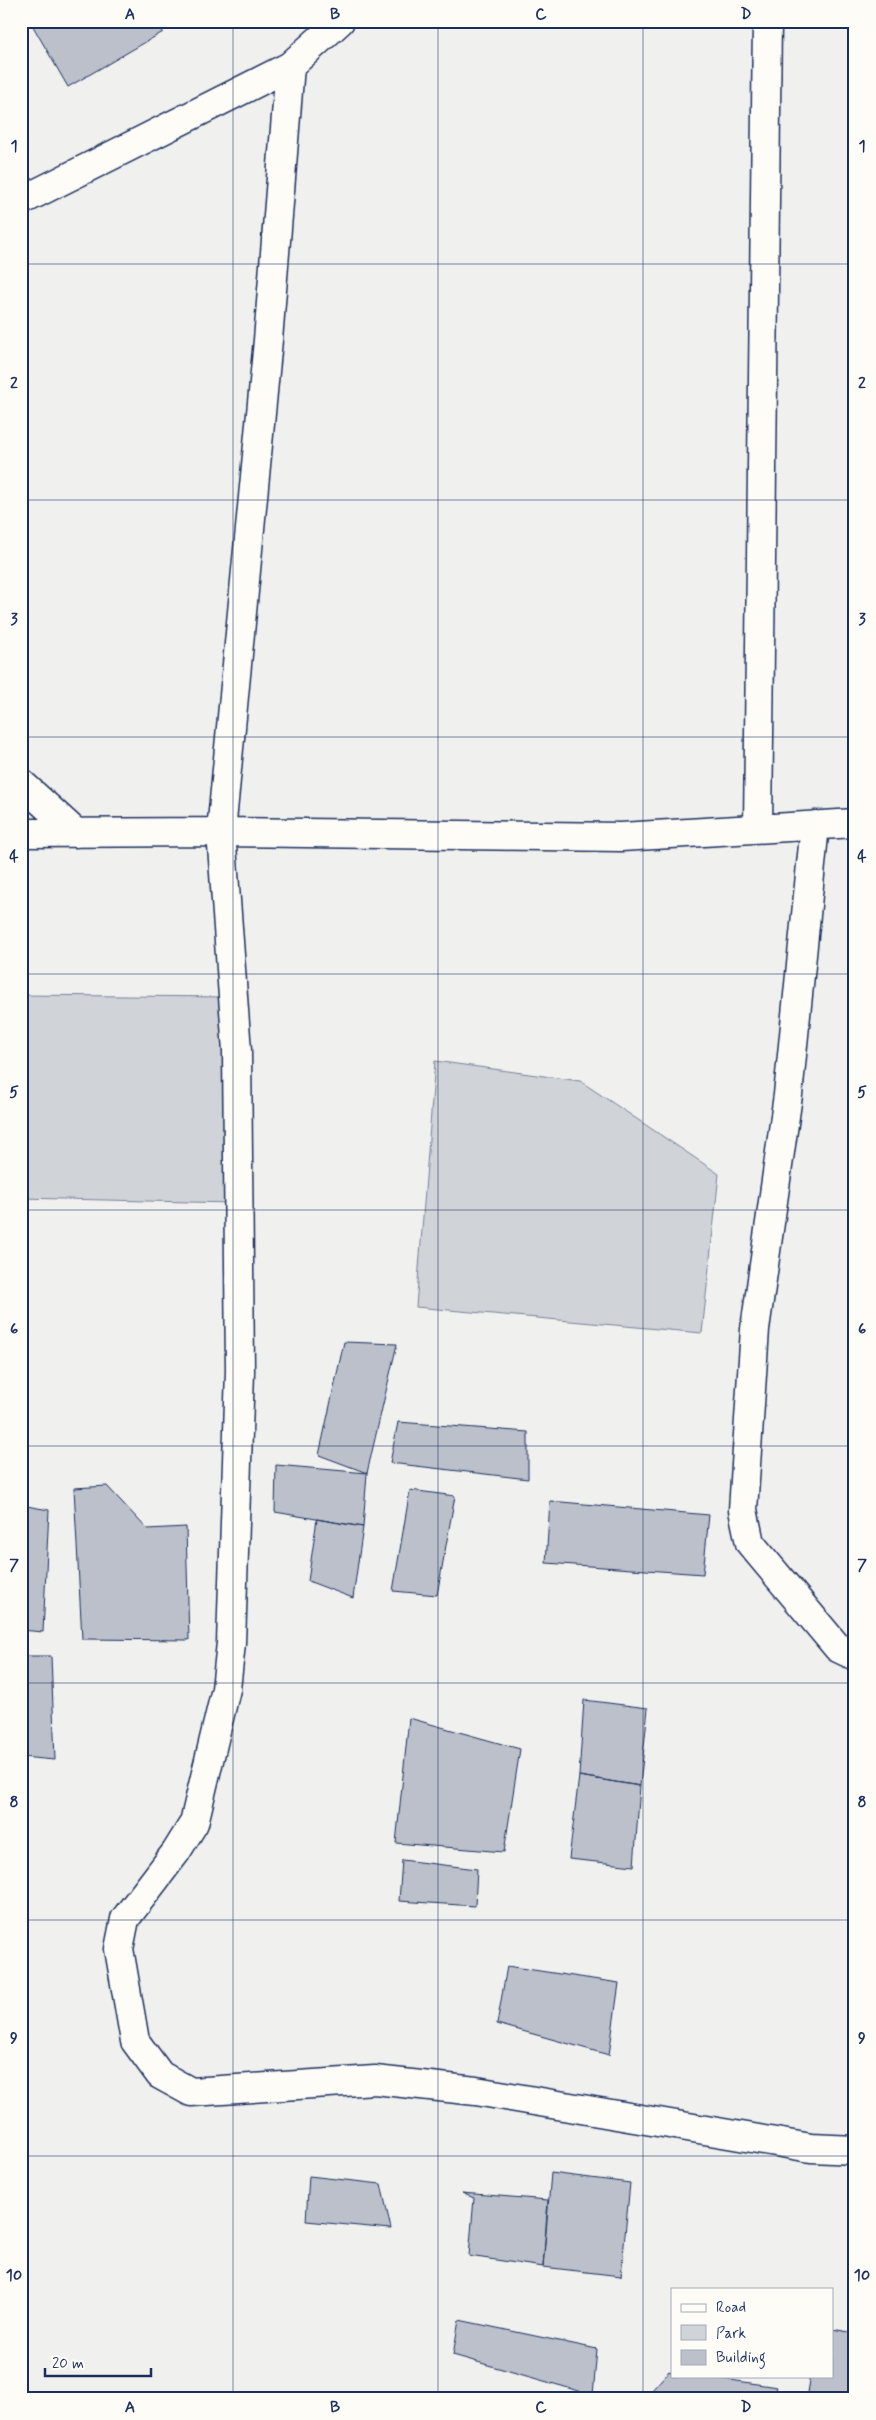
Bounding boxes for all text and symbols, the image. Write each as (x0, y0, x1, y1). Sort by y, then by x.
text: A (125, 4, 135, 25)
text: B (330, 4, 340, 25)
text: C (535, 4, 547, 25)
text: D (740, 4, 752, 25)
text: 1 (10, 136, 18, 157)
text: 1 (858, 136, 866, 157)
text: 2 (10, 373, 18, 394)
text: 2 (858, 373, 866, 394)
text: 3 (10, 609, 18, 630)
text: 3 (858, 609, 866, 630)
text: 4 (9, 846, 19, 867)
text: 4 (857, 846, 867, 867)
text: 5 (9, 1082, 19, 1103)
text: 5 (857, 1082, 867, 1103)
text: 6 (10, 1319, 18, 1340)
text: 6 (858, 1319, 866, 1340)
text: 7 (9, 1555, 19, 1576)
text: 7 (857, 1555, 867, 1576)
text: 8 (9, 1792, 19, 1813)
text: 8 (857, 1792, 867, 1813)
text: 9 (10, 2028, 18, 2049)
text: 9 (858, 2028, 866, 2049)
text: 10 (6, 2265, 22, 2286)
text: 10 (854, 2265, 870, 2286)
legend (671, 2288, 834, 2378)
text: Road (716, 2298, 746, 2318)
text: Park (716, 2324, 746, 2344)
scale bar (45, 2345, 151, 2377)
text: Building (716, 2348, 766, 2369)
text: 20 m (52, 2354, 84, 2374)
text: A (125, 2397, 135, 2418)
text: B (330, 2397, 340, 2418)
text: C (535, 2397, 547, 2418)
text: D (740, 2397, 752, 2418)

